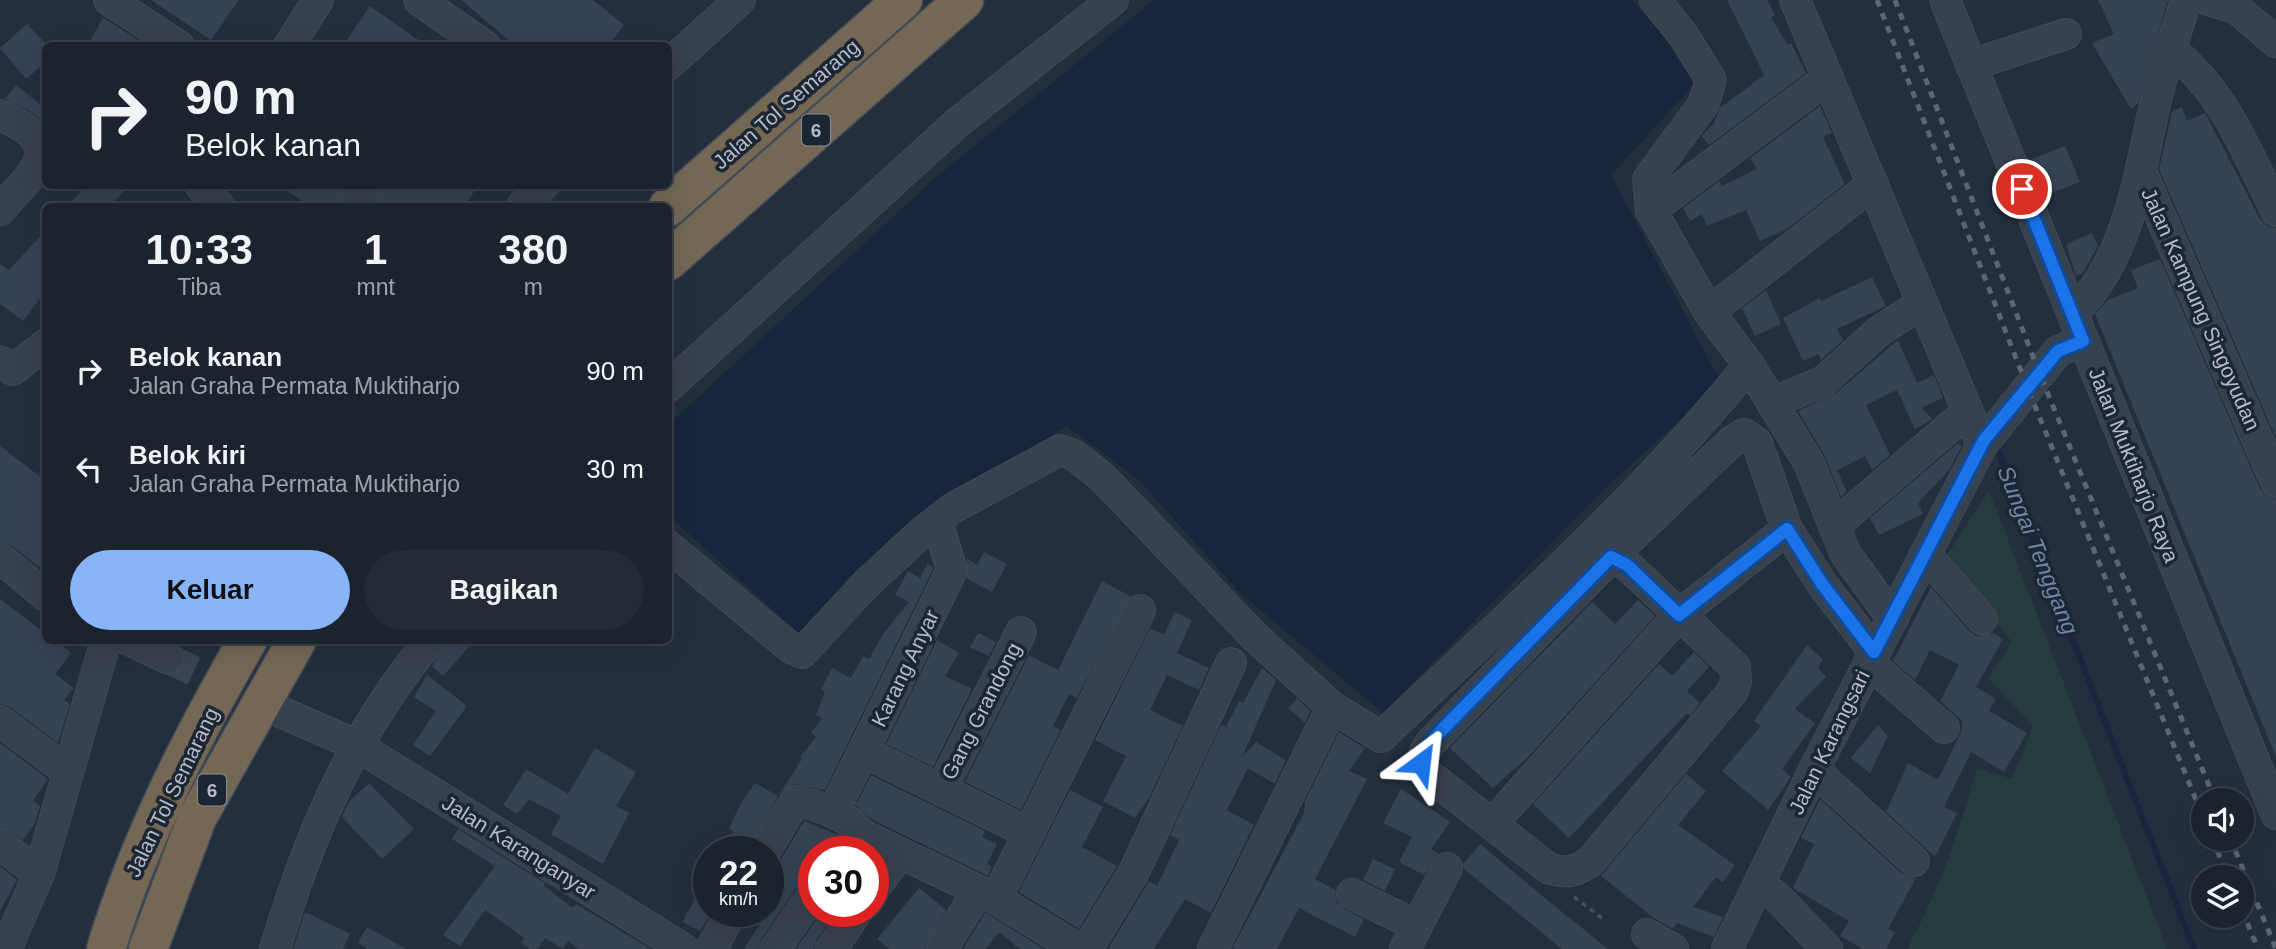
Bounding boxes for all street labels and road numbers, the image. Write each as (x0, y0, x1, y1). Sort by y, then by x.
street label: Jalan Tol Semarang (709, 35, 863, 173)
road number: 6 (802, 114, 830, 146)
street label: Jalan Kampung Singoyudan (2137, 184, 2265, 434)
street label: Jalan Muktiharjo Raya (2084, 364, 2184, 566)
street label: Karang Anyar (867, 606, 943, 730)
street label: Gang Grandong (937, 639, 1025, 783)
street label: Jalan Karangsari (1784, 666, 1874, 818)
street label: Jalan Tol Semarang (121, 704, 223, 880)
road number: 6 (198, 775, 226, 806)
street label: Jalan Karanganyar (438, 791, 600, 903)

